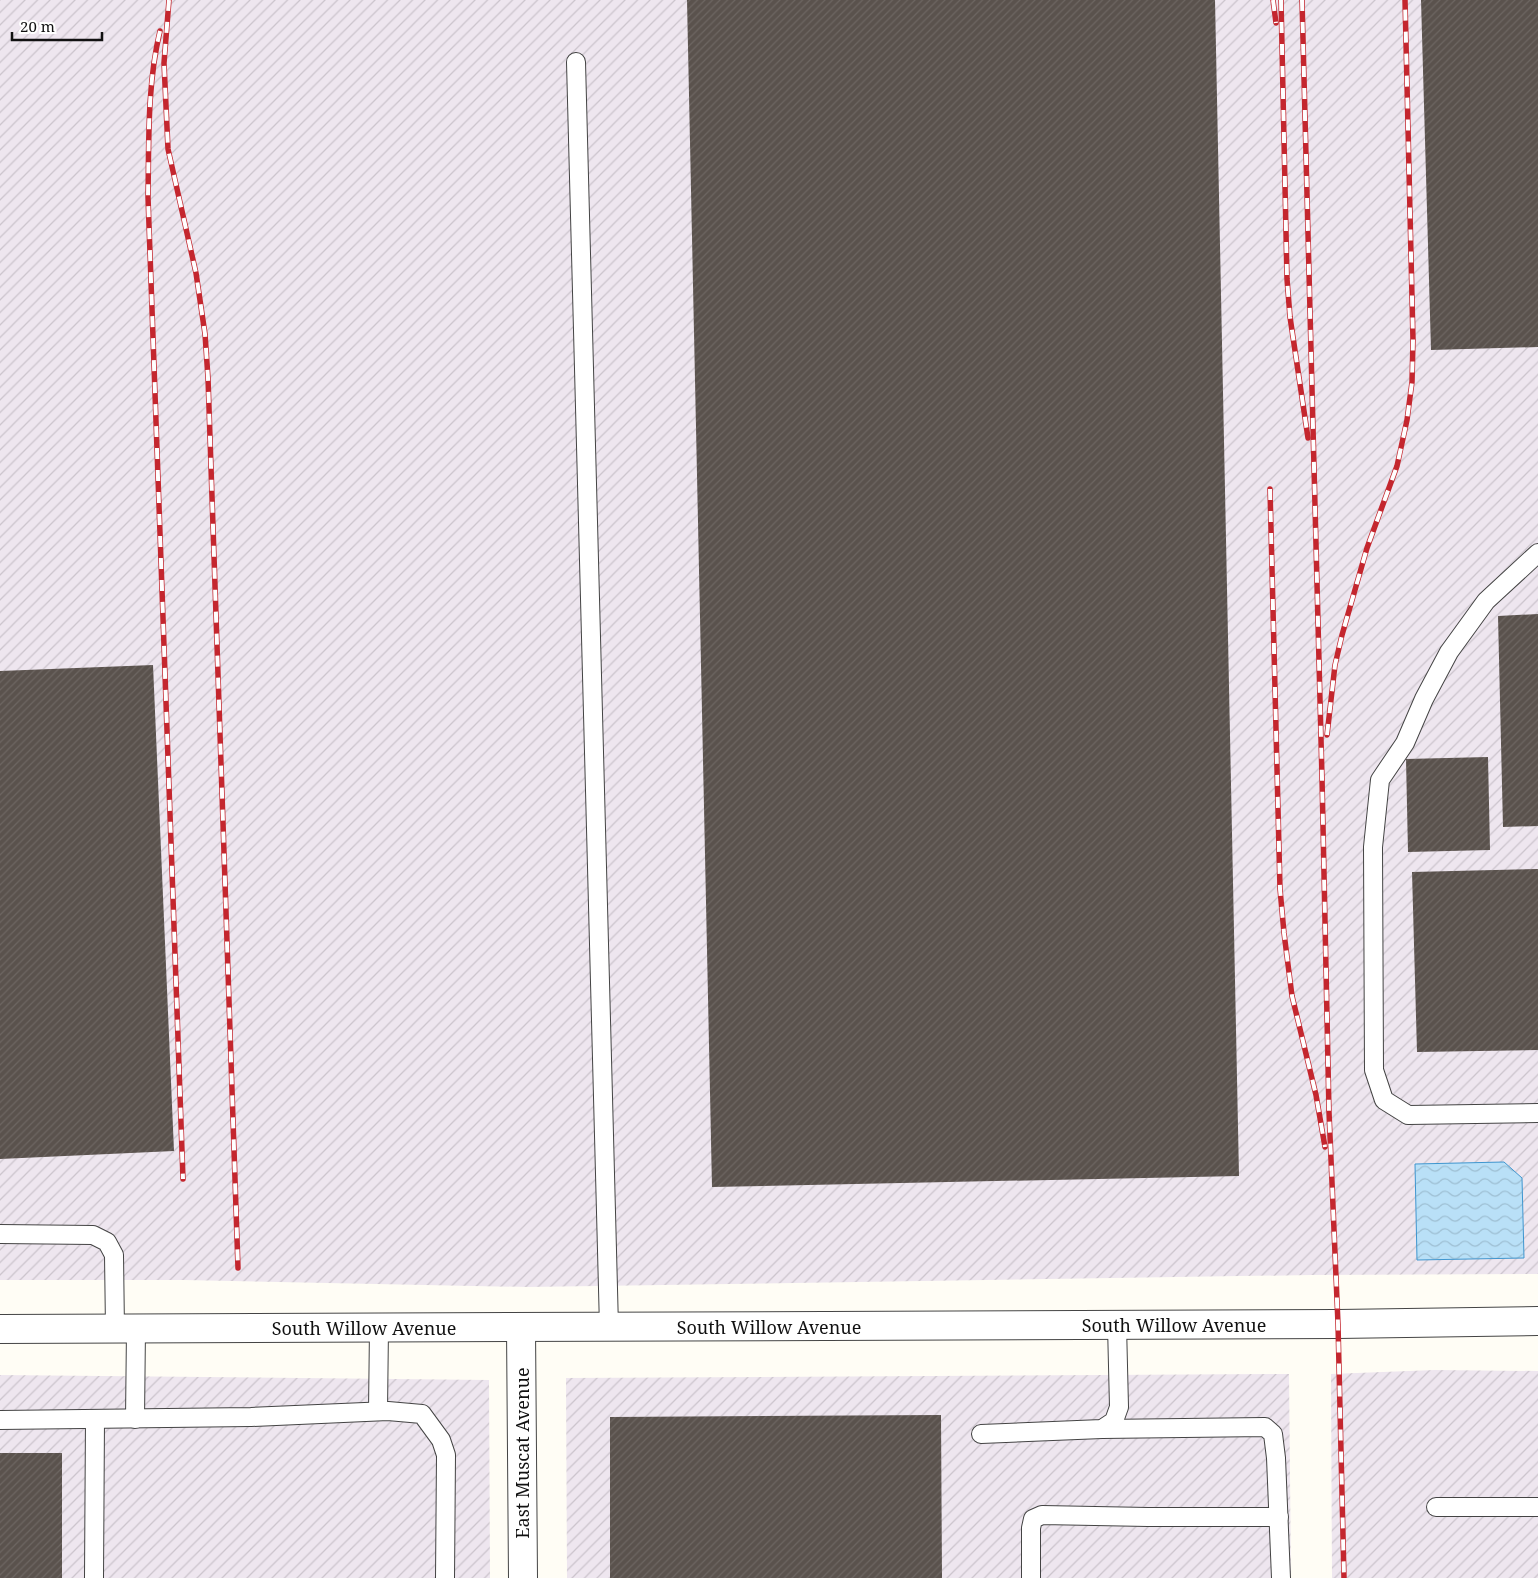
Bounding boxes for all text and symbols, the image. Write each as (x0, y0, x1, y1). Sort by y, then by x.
scale bar (12, 10, 102, 42)
text: 20 m (20, 16, 55, 36)
street label: South Willow Avenue (1082, 1313, 1266, 1337)
street label: South Willow Avenue (677, 1315, 861, 1339)
street label: South Willow Avenue (272, 1316, 456, 1340)
street label: East Muscat Avenue (510, 1367, 534, 1539)

